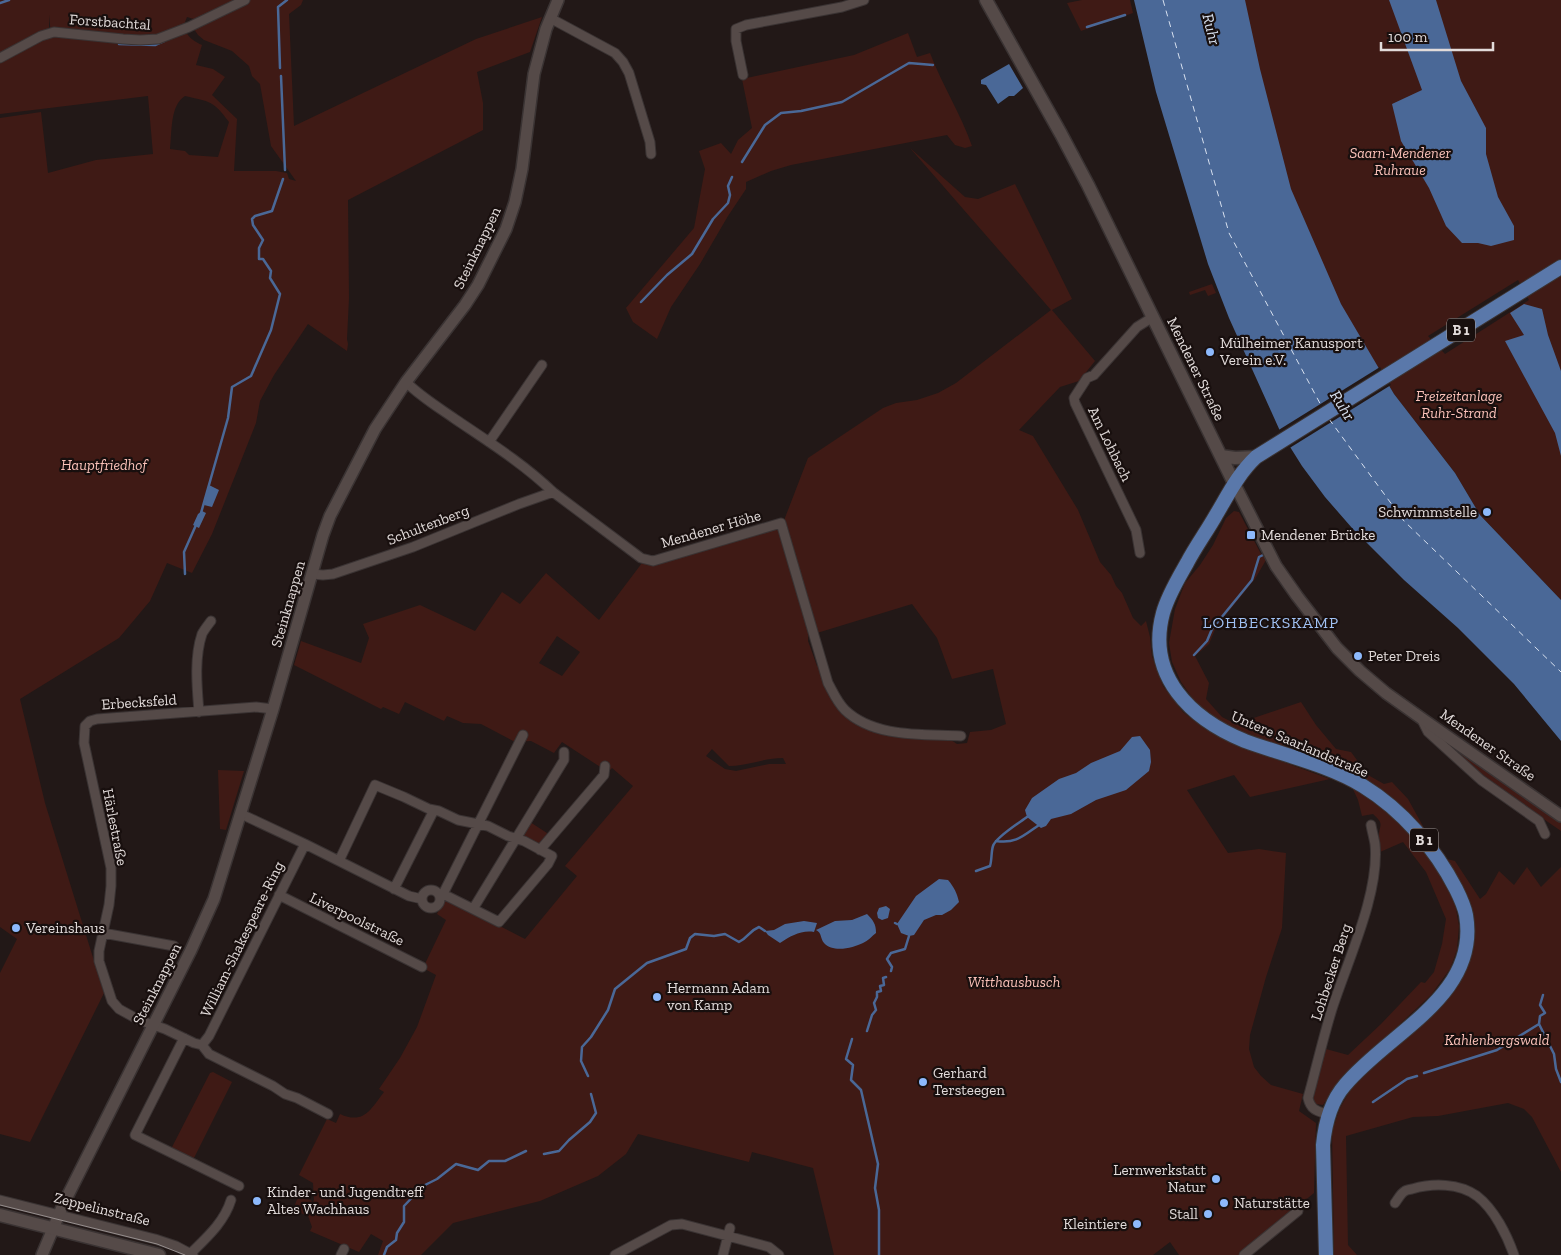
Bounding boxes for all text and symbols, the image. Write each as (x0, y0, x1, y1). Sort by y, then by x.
street label: Forstbachtal (69, 10, 151, 34)
water label: Ruhr (1198, 11, 1225, 47)
scale bar (1381, 20, 1494, 52)
text: 100 m (1388, 28, 1427, 46)
park label: Saarn-Mendener Ruhraue (1349, 144, 1451, 179)
street label: Steinknappen (449, 204, 505, 292)
street label: Mendener Straße (1163, 314, 1229, 424)
road number: B 1 (1447, 318, 1475, 342)
place label: Mülheimer Kanusport Verein e.V. (1219, 334, 1363, 369)
marker: Mülheimer Kanusport Verein e.V. (1204, 346, 1216, 358)
water label: Ruhr (1326, 387, 1359, 424)
park label: Freizeitanlage Ruhr-Strand (1416, 387, 1502, 422)
street label: Am Lohbach (1084, 404, 1136, 485)
park label: Hauptfriedhof (61, 456, 149, 474)
street label: Schultenberg (384, 501, 472, 549)
place label: Schwimmstelle (1378, 503, 1477, 521)
street label: Mendener Höhe (659, 506, 763, 552)
marker: Schwimmstelle (1481, 506, 1493, 518)
place label: Mendener Brücke (1261, 526, 1375, 544)
marker: Mendener Brücke (1245, 529, 1257, 541)
street label: Steinknappen (267, 558, 309, 649)
district label: LOHBECKSKAMP (1203, 613, 1339, 632)
place label: Peter Dreis (1368, 647, 1440, 665)
marker: Peter Dreis (1352, 650, 1364, 662)
street label: Erbecksfeld (101, 690, 178, 714)
street label: Mendener Straße (1437, 705, 1539, 785)
street label: Untere Saarlandstraße (1229, 707, 1371, 781)
street label: Härlestraße (99, 787, 131, 867)
road number: B 1 (1410, 828, 1438, 852)
street label: William-Shakespeare-Ring (196, 858, 288, 1020)
street label: Liverpoolstraße (307, 888, 407, 950)
place label: Vereinshaus (25, 919, 105, 937)
street label: Lohbecker Berg (1307, 921, 1355, 1023)
marker: Vereinshaus (10, 922, 22, 934)
street label: Steinknappen (129, 940, 185, 1028)
park label: Witthausbusch (968, 973, 1061, 991)
place label: Hermann Adam von Kamp (667, 979, 770, 1014)
marker: Hermann Adam von Kamp (651, 991, 663, 1003)
park label: Kahlenbergswald (1445, 1031, 1550, 1049)
place label: Gerhard Tersteegen (933, 1064, 1005, 1099)
marker: Gerhard Tersteegen (917, 1076, 929, 1088)
place label: Lernwerkstatt Natur (1113, 1161, 1206, 1196)
marker: Lernwerkstatt Natur (1210, 1173, 1222, 1185)
place label: Kinder- und Jugendtreff Altes Wachhaus (267, 1183, 425, 1218)
street label: Zeppelinstraße (52, 1188, 152, 1230)
place label: Naturstätte (1234, 1194, 1310, 1212)
marker: Kinder- und Jugendtreff Altes Wachhaus (251, 1195, 263, 1207)
marker: Naturstätte (1218, 1197, 1230, 1209)
place label: Stall (1169, 1205, 1198, 1223)
marker: Stall (1202, 1208, 1214, 1220)
place label: Kleintiere (1063, 1215, 1127, 1233)
marker: Kleintiere (1131, 1218, 1143, 1230)

